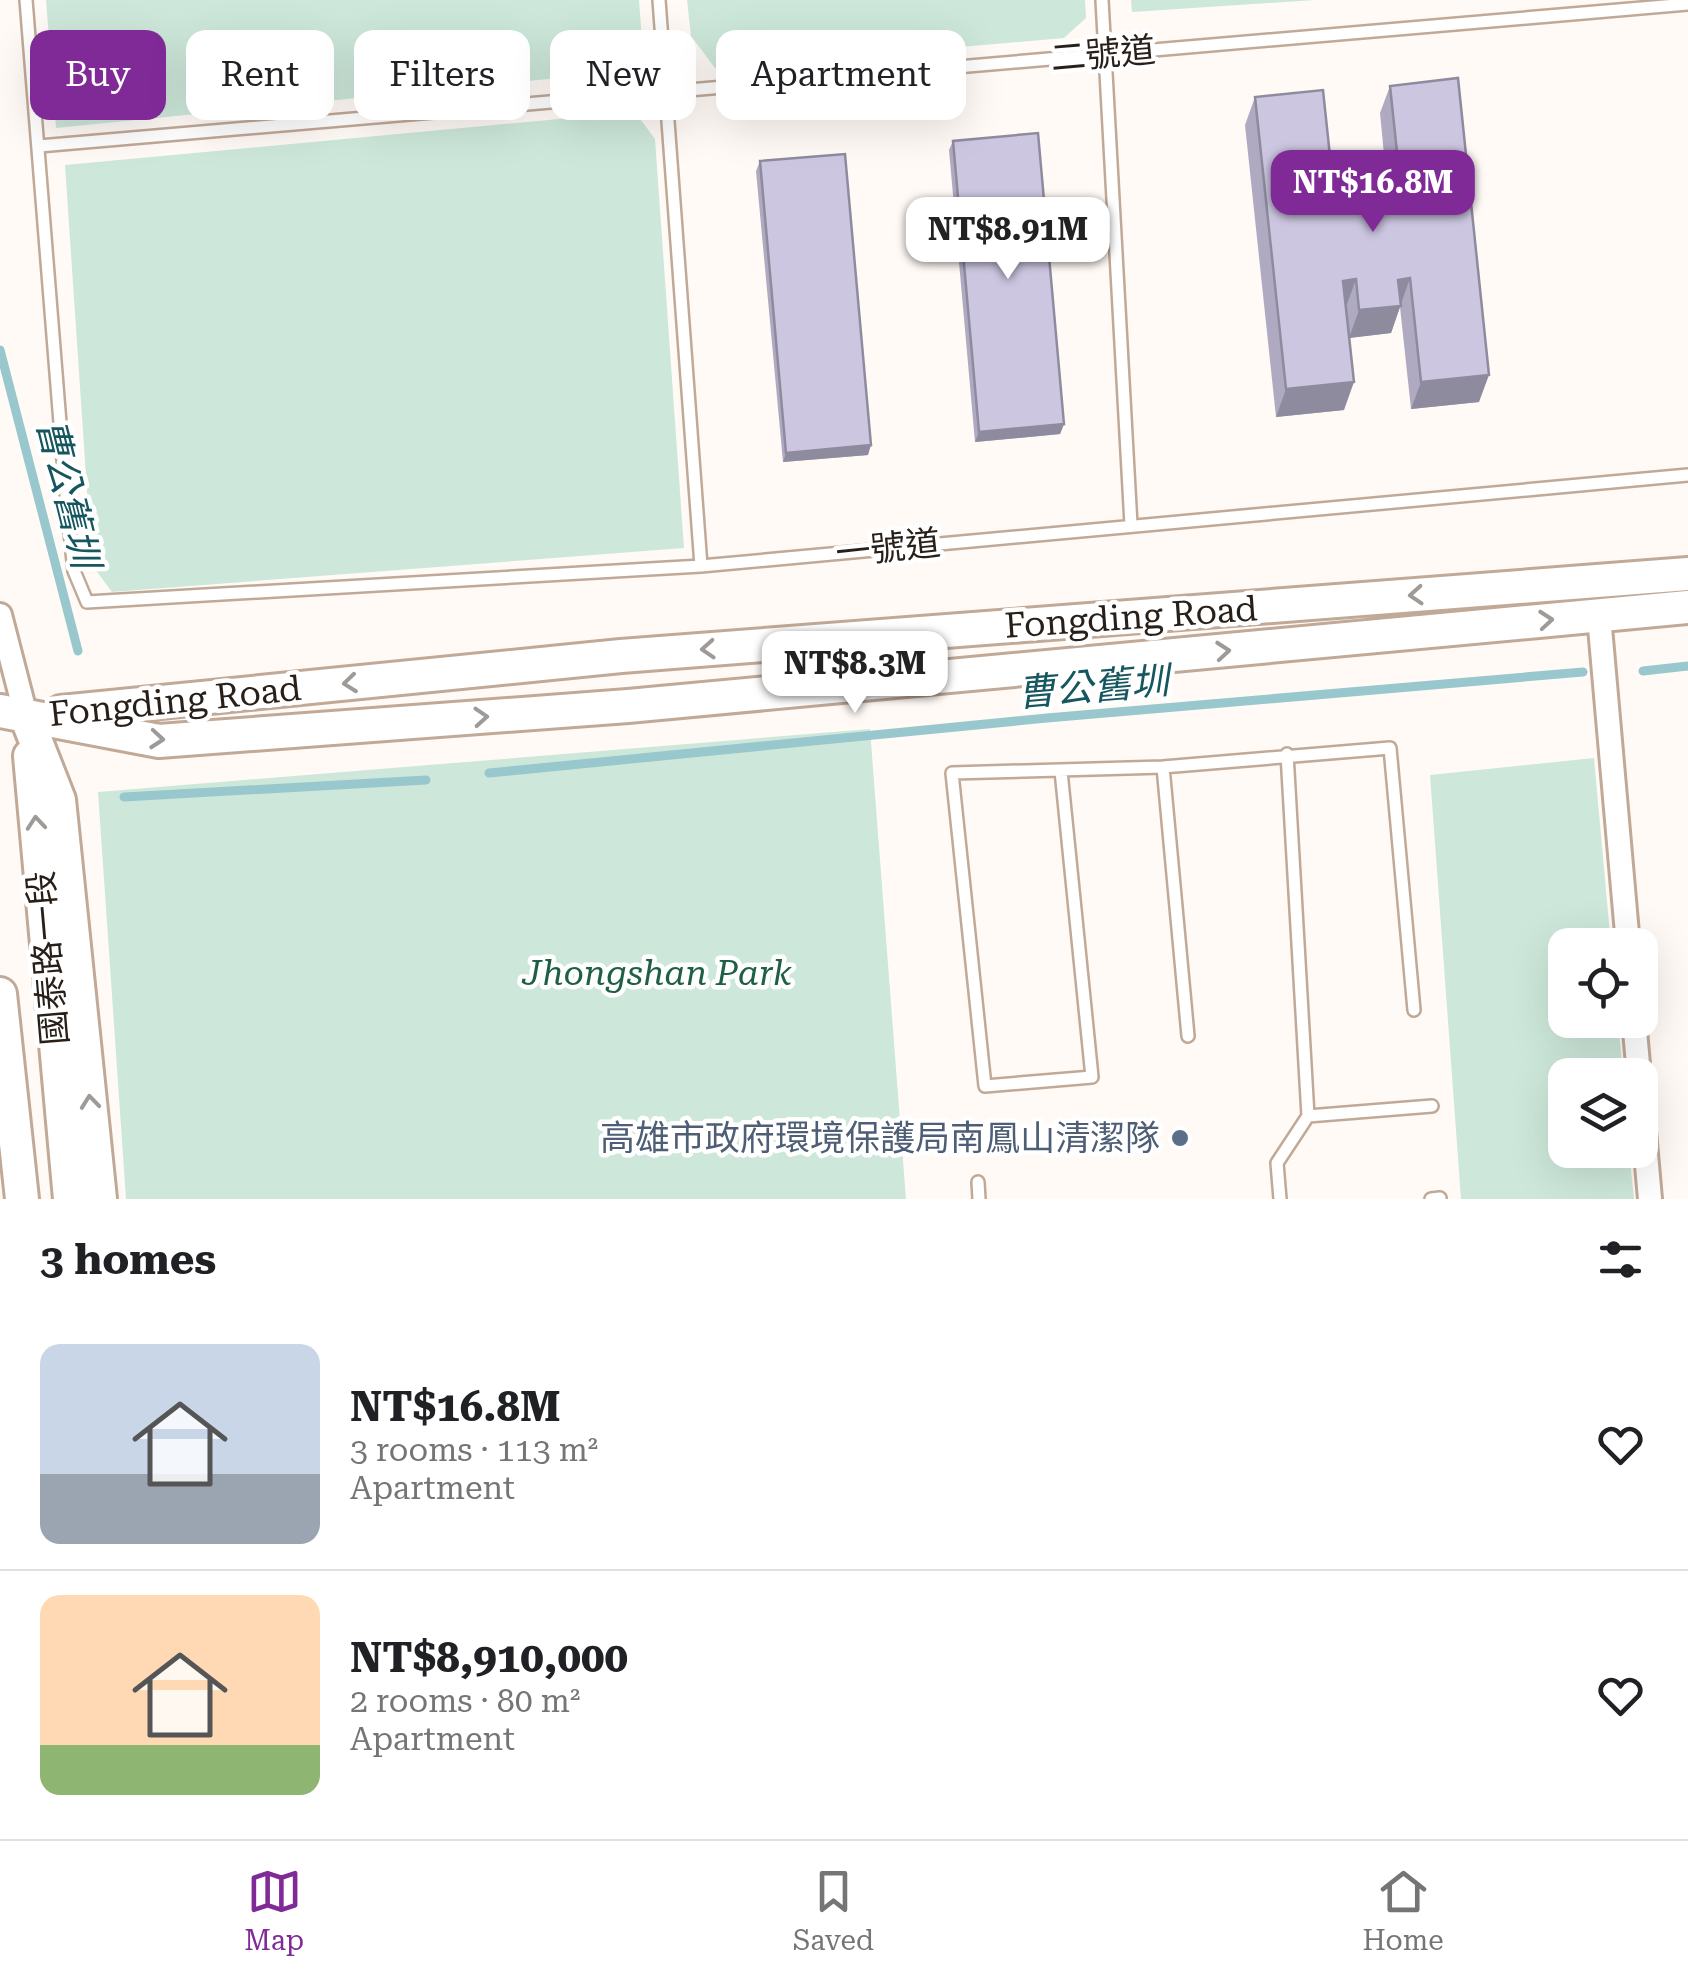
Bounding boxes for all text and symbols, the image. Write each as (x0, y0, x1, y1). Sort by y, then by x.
street label: 二號道 (1049, 29, 1157, 79)
chip: Buy (30, 30, 166, 120)
chip: Rent (186, 30, 334, 120)
chip: Filters (354, 30, 530, 120)
chip: New (550, 30, 696, 120)
chip: Apartment (716, 30, 966, 120)
pin: NT$16.8M (1270, 150, 1476, 235)
text: NT$16.8M (1293, 163, 1453, 201)
pin: NT$8.91M (905, 197, 1111, 282)
text: NT$8.91M (928, 210, 1088, 248)
water label: 曹公舊圳 (28, 414, 109, 577)
street label: 一號道 (834, 523, 942, 574)
one-way arrow (1408, 583, 1424, 605)
street label: Fongding Road (1003, 588, 1259, 647)
one-way arrow (1539, 610, 1555, 632)
pin: NT$8.3M (763, 631, 947, 716)
one-way arrow (700, 638, 716, 660)
one-way arrow (1215, 640, 1231, 662)
text: NT$8.3M (784, 644, 926, 682)
water label: 曹公舊圳 (1015, 658, 1176, 716)
street label: Fongding Road (47, 668, 303, 735)
one-way arrow (342, 671, 358, 693)
one-way arrow (473, 707, 489, 728)
one-way arrow (149, 728, 165, 749)
one-way arrow (25, 815, 47, 831)
street label: 國泰路一段 (20, 869, 77, 1047)
map controls (1548, 928, 1658, 1168)
button: locate (1548, 928, 1658, 1038)
park label: Jhongshan Park (521, 953, 792, 994)
button: layers (1548, 1058, 1658, 1168)
one-way arrow (80, 1094, 101, 1110)
place label: 高雄市政府環境保護局南鳳山清潔隊 (600, 1118, 1160, 1159)
marker: 高雄市政府環境保護局南鳳山清潔隊 (1169, 1127, 1191, 1149)
icon: filters (1593, 1232, 1648, 1287)
text: 3 homes (40, 1235, 216, 1284)
text: NT$16.8M (350, 1382, 561, 1431)
icon: home (120, 1384, 240, 1504)
icon: heart (1593, 1417, 1648, 1472)
text: 3 rooms · 113 m² (350, 1431, 598, 1469)
text: Apartment (350, 1469, 515, 1507)
text: NT$8,910,000 (350, 1633, 628, 1682)
icon: home (120, 1635, 240, 1755)
icon: heart (1593, 1668, 1648, 1723)
text: 2 rooms · 80 m² (350, 1682, 580, 1720)
text: Apartment (350, 1720, 515, 1758)
tab: Map (244, 1864, 304, 1957)
tab: Saved (793, 1864, 874, 1957)
tab: Home (1363, 1864, 1444, 1957)

